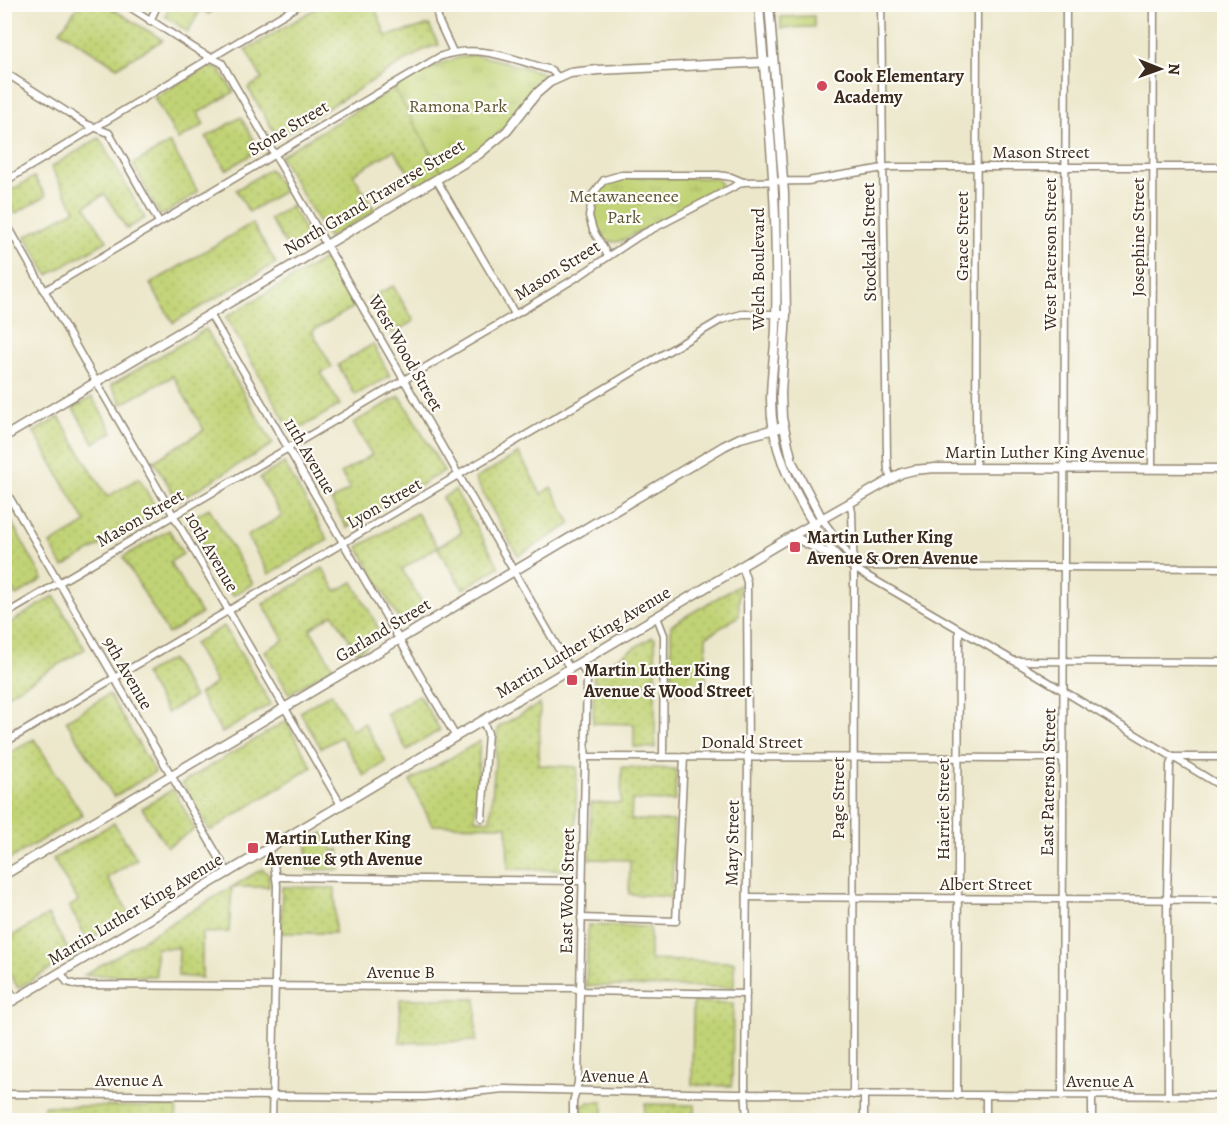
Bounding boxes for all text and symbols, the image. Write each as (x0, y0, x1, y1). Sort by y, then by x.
north arrow (1130, 39, 1190, 99)
text: N (1163, 63, 1185, 76)
place label: Cook Elementary Academy (833, 64, 964, 109)
marker: Cook Elementary Academy (815, 79, 829, 93)
street label: Stone Street (243, 94, 333, 162)
park label: Ramona Park (409, 94, 507, 118)
street label: North Grand Traverse Street (279, 133, 469, 261)
street label: Mason Street (992, 140, 1090, 164)
street label: West Paterson Street (1038, 177, 1062, 331)
street label: Josephine Street (1126, 177, 1150, 297)
street label: Stockdale Street (856, 182, 882, 302)
park label: Metawaneenee Park (569, 184, 679, 229)
street label: Grace Street (950, 191, 974, 281)
street label: Welch Boulevard (746, 207, 770, 331)
street label: Mason Street (509, 234, 605, 306)
street label: West Wood Street (362, 289, 449, 416)
street label: 11th Avenue (278, 413, 342, 499)
street label: Martin Luther King Avenue (945, 440, 1145, 464)
street label: Lyon Street (342, 472, 426, 534)
street label: Mason Street (92, 483, 188, 553)
street label: 10th Avenue (179, 508, 245, 596)
place label: Martin Luther King Avenue & Oren Avenue (806, 525, 978, 570)
marker: Martin Luther King Avenue & Oren Avenue (788, 540, 802, 554)
street label: Martin Luther King Avenue (491, 580, 675, 704)
street label: Garland Street (331, 592, 435, 668)
street label: 9th Avenue (97, 632, 159, 714)
place label: Martin Luther King Avenue & Wood Street (583, 658, 752, 703)
marker: Martin Luther King Avenue & Wood Street (565, 673, 579, 687)
street label: East Paterson Street (1035, 708, 1061, 856)
street label: Donald Street (701, 730, 803, 754)
street label: Page Street (826, 757, 850, 839)
street label: Harriet Street (931, 758, 955, 860)
street label: Mary Street (719, 800, 745, 886)
place label: Martin Luther King Avenue & 9th Avenue (264, 826, 422, 871)
street label: East Wood Street (554, 828, 580, 954)
marker: Martin Luther King Avenue & 9th Avenue (246, 841, 260, 855)
street label: Martin Luther King Avenue (43, 847, 227, 971)
street label: Albert Street (939, 872, 1032, 896)
street label: Avenue B (366, 960, 435, 984)
street label: Avenue A (580, 1063, 650, 1089)
street label: Avenue A (94, 1068, 163, 1092)
street label: Avenue A (1065, 1069, 1134, 1093)

